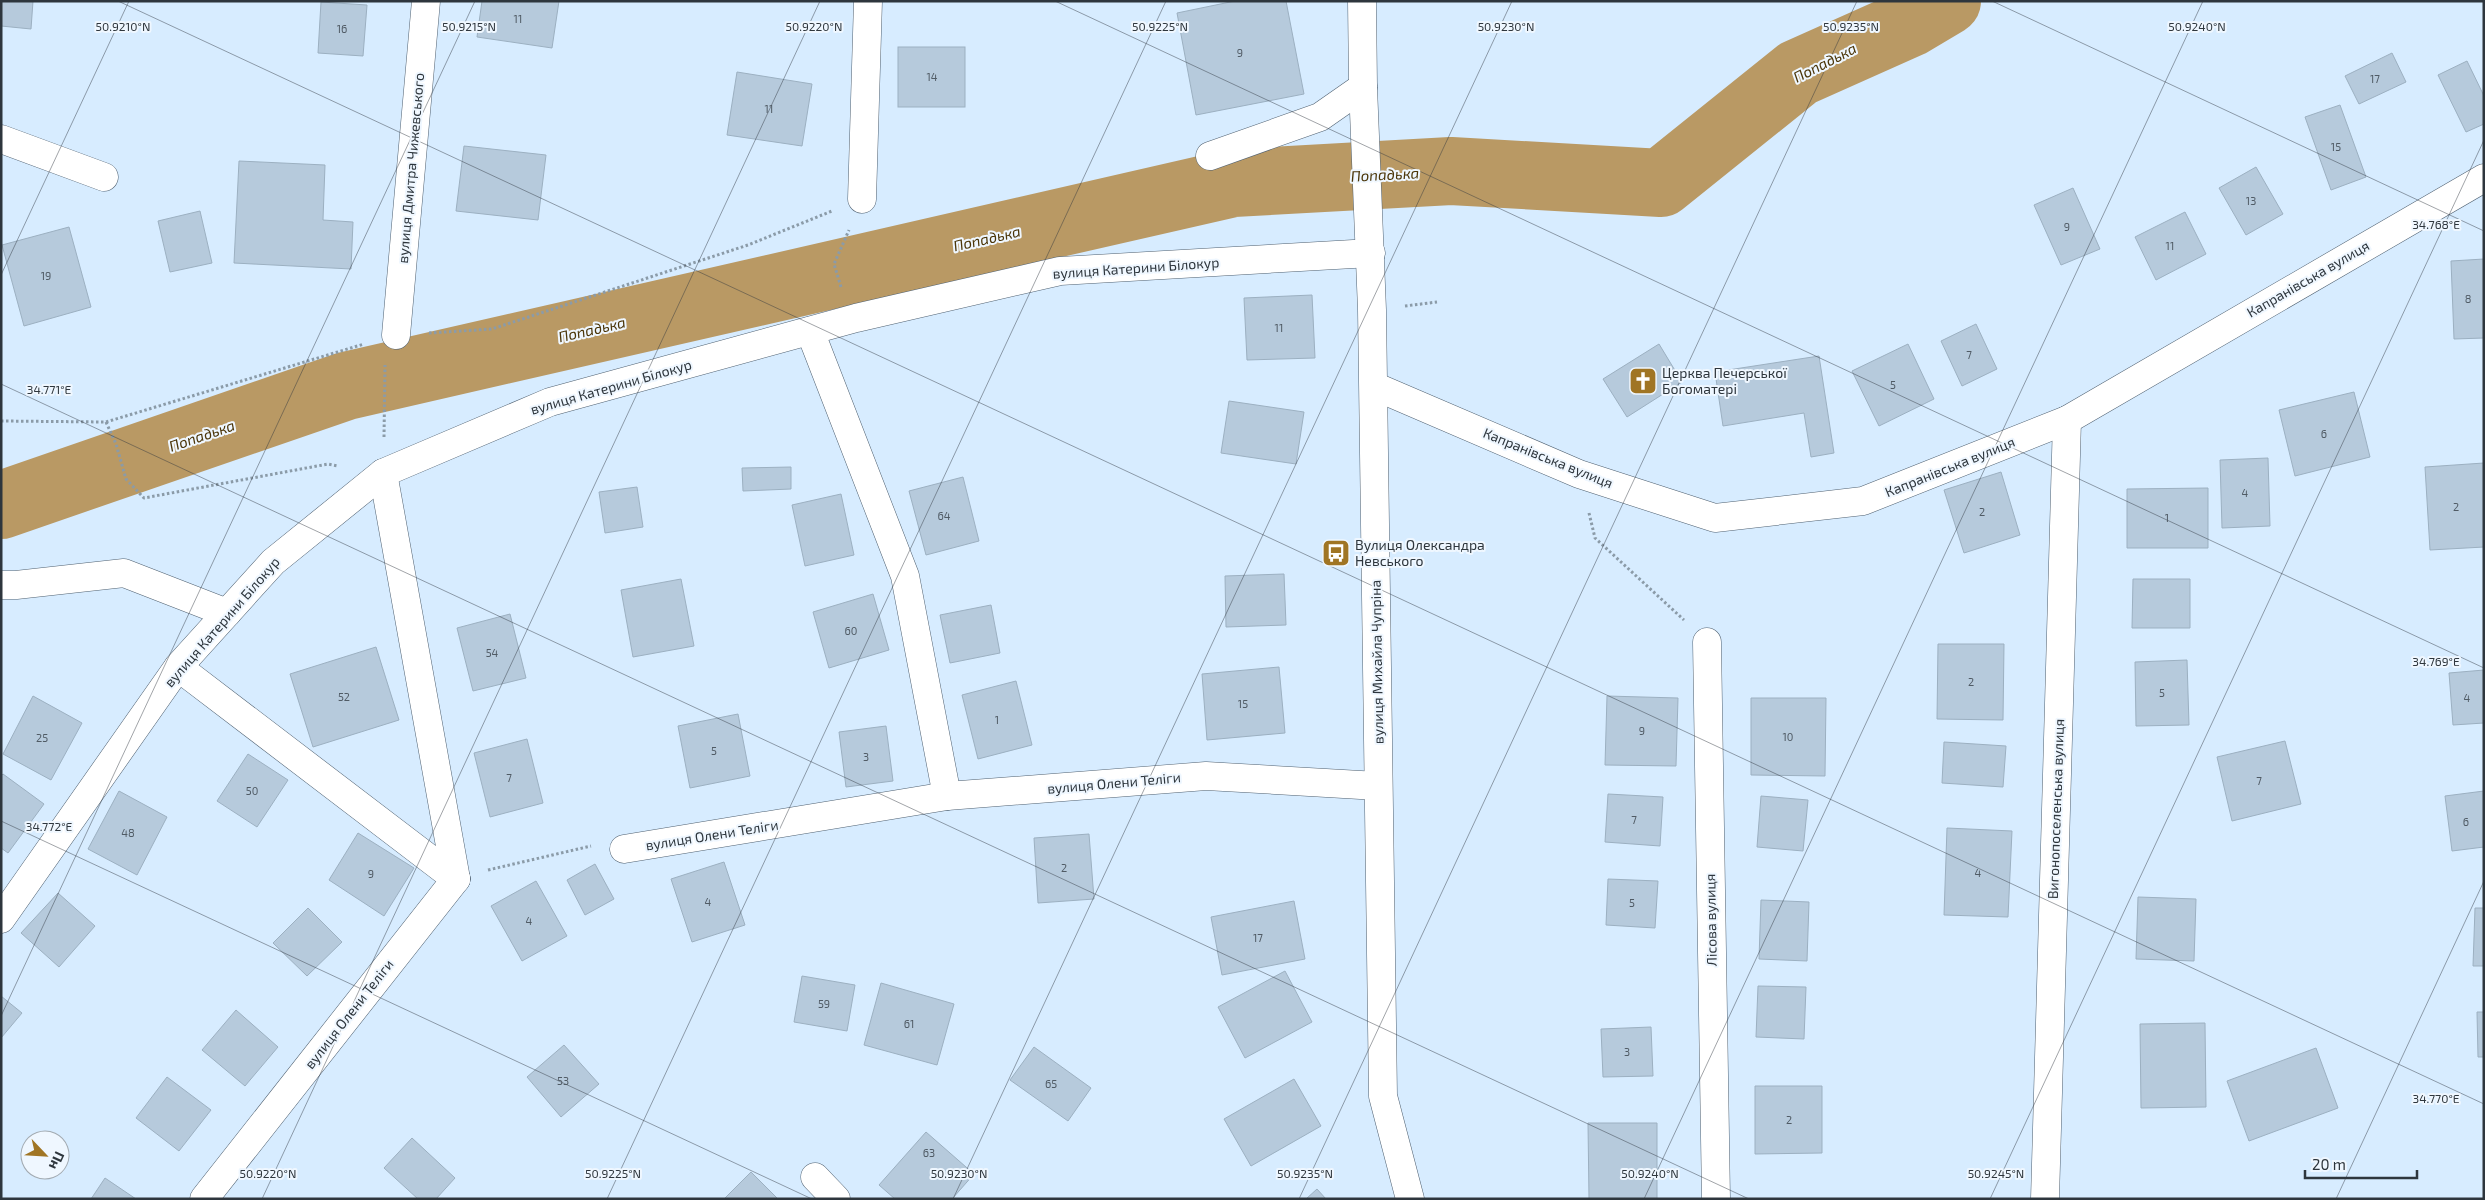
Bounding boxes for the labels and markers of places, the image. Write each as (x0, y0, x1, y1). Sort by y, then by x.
place label: Церква Печерської Богоматері (1662, 364, 1787, 397)
church icon: Церква Печерської Богоматері (1628, 366, 1658, 396)
place label: Вулиця Олександра Невського (1355, 536, 1485, 569)
bus stop icon: Вулиця Олександра Невського (1321, 538, 1351, 568)

